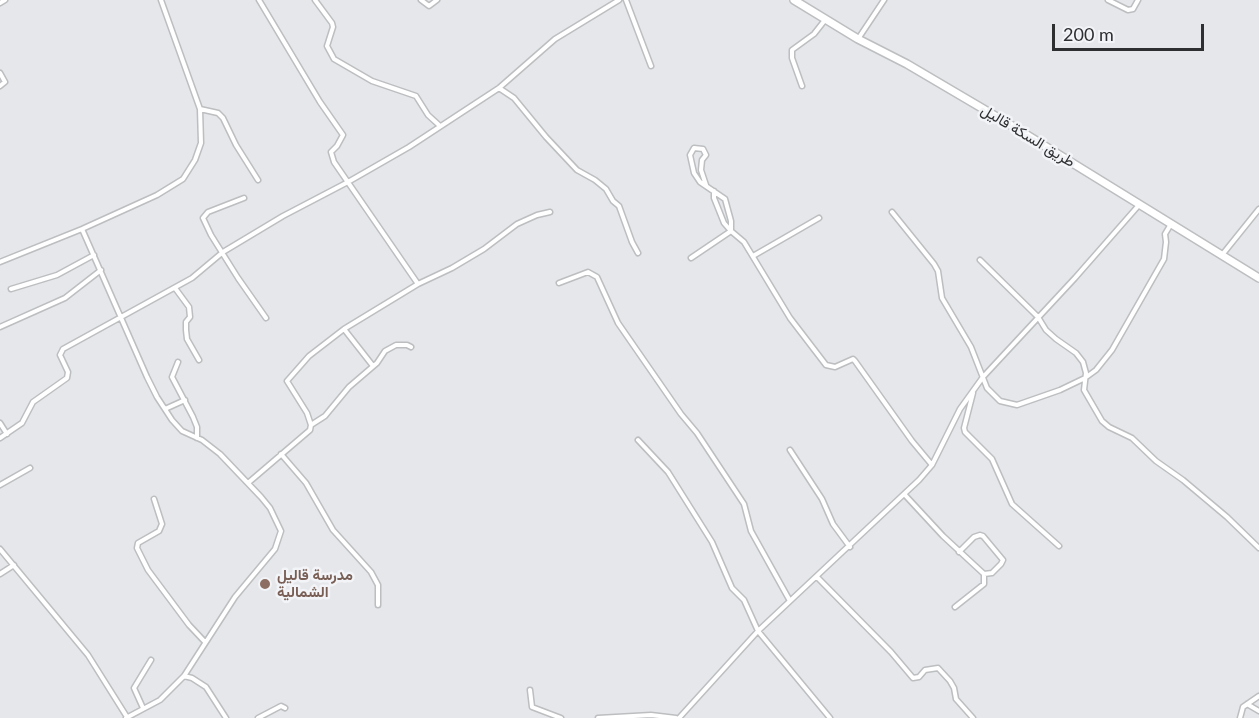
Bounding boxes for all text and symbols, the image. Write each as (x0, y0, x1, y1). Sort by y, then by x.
scale bar (1055, 12, 1206, 50)
text: 200 m (1063, 23, 1114, 45)
street label: طريق السكة قاليل (978, 101, 1078, 171)
place label: مدرسة قاليل الشمالية (277, 566, 353, 601)
marker: مدرسة قاليل الشمالية (258, 577, 272, 591)

